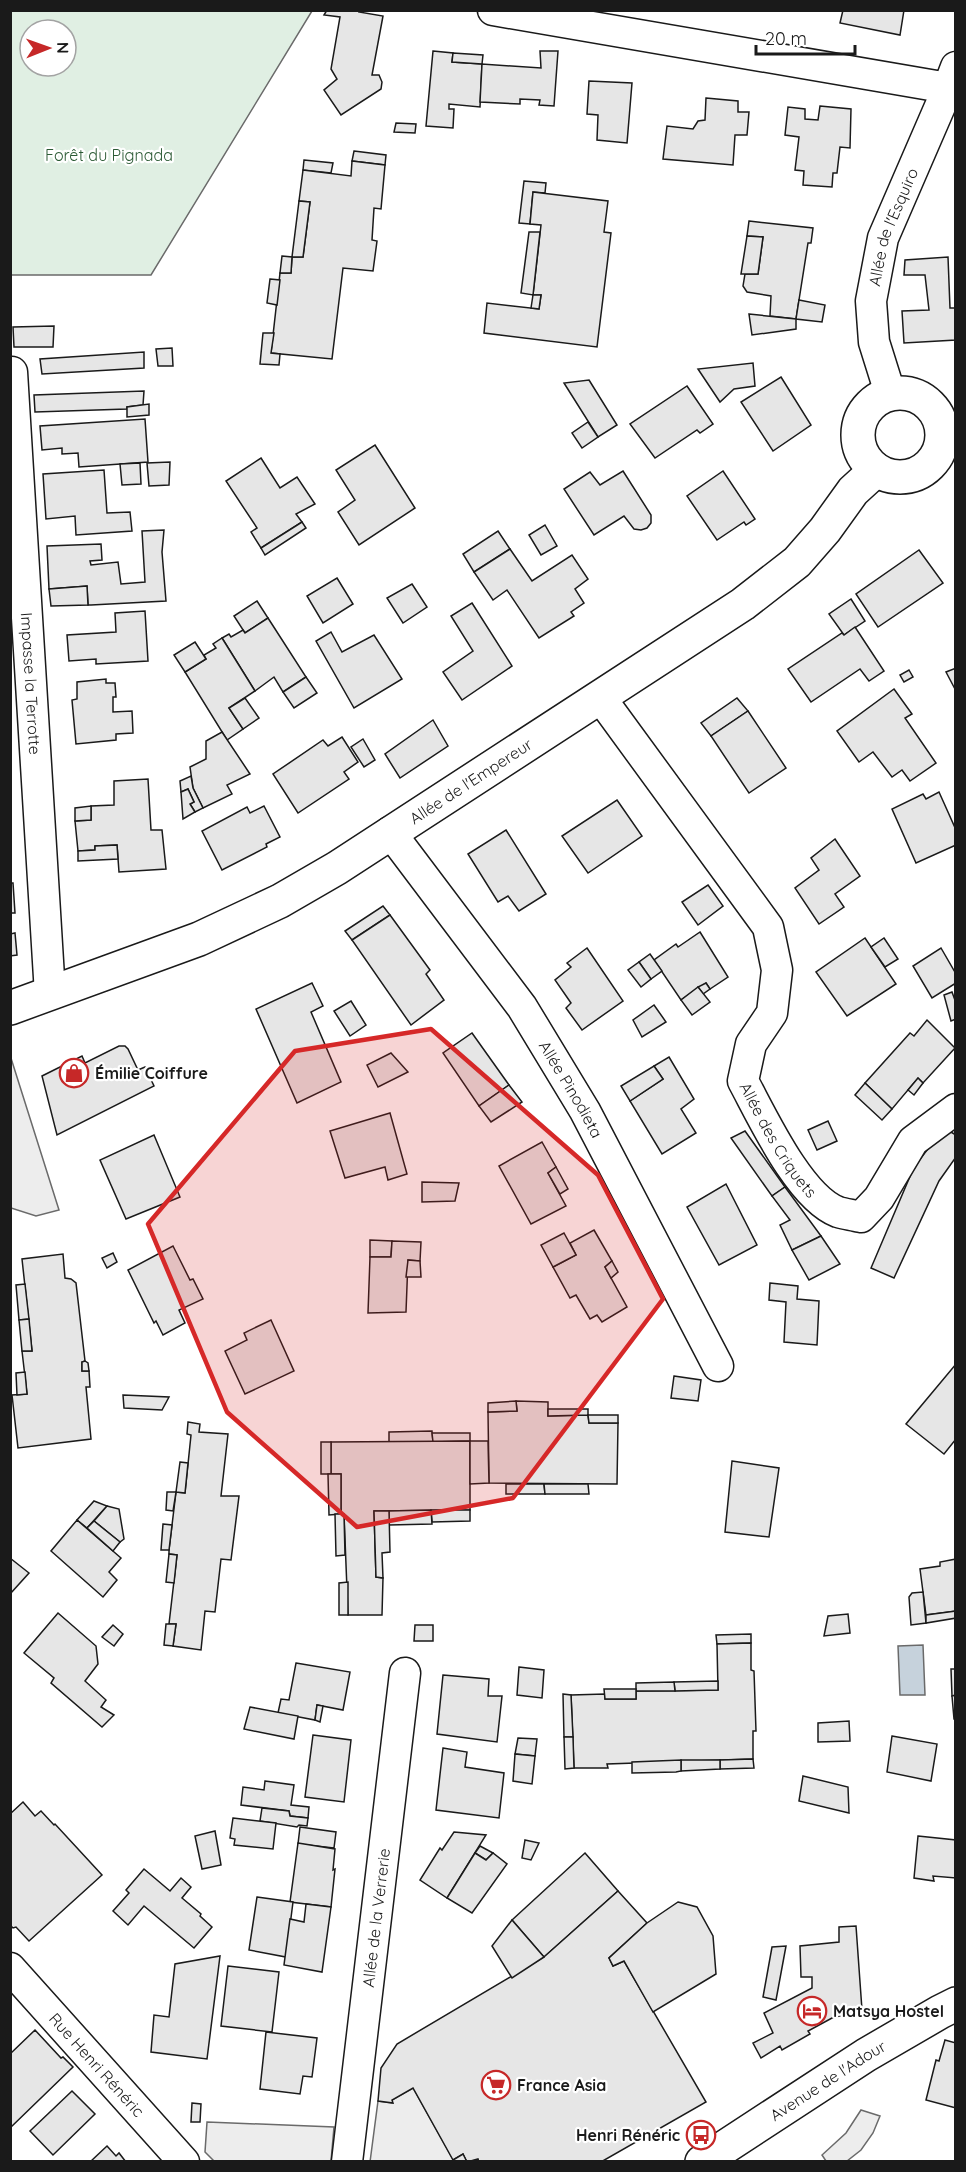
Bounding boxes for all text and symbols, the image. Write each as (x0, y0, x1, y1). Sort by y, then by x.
north arrow (18, 18, 78, 78)
scale bar (756, 18, 855, 56)
text: 20 m (765, 27, 807, 50)
text: N (53, 42, 73, 54)
park label: Forêt du Pignada (45, 145, 173, 165)
street label: Allée de l'Esquiro (864, 165, 922, 288)
street label: Impasse la Terrotte (17, 612, 45, 755)
street label: Allée de l'Empereur (405, 734, 536, 828)
street label: Allée Pinodieta (535, 1037, 607, 1141)
shop icon: Émilie Coiffure (58, 1057, 90, 1089)
place label: Émilie Coiffure (95, 1063, 208, 1083)
street label: Allée des Criquets (735, 1079, 821, 1202)
street label: Allée de la Verrerie (358, 1847, 394, 1988)
hotel icon: Matsya Hostel (796, 1995, 828, 2027)
place label: Matsya Hostel (833, 2001, 944, 2021)
street label: Rue Henri Rénéric (45, 2009, 149, 2121)
street label: Avenue de l'Adour (766, 2036, 889, 2125)
supermarket icon: France Asia (480, 2069, 512, 2101)
place label: France Asia (517, 2075, 606, 2095)
bus stop icon: Henri Rénéric (685, 2119, 717, 2151)
place label: Henri Rénéric (576, 2125, 680, 2145)

